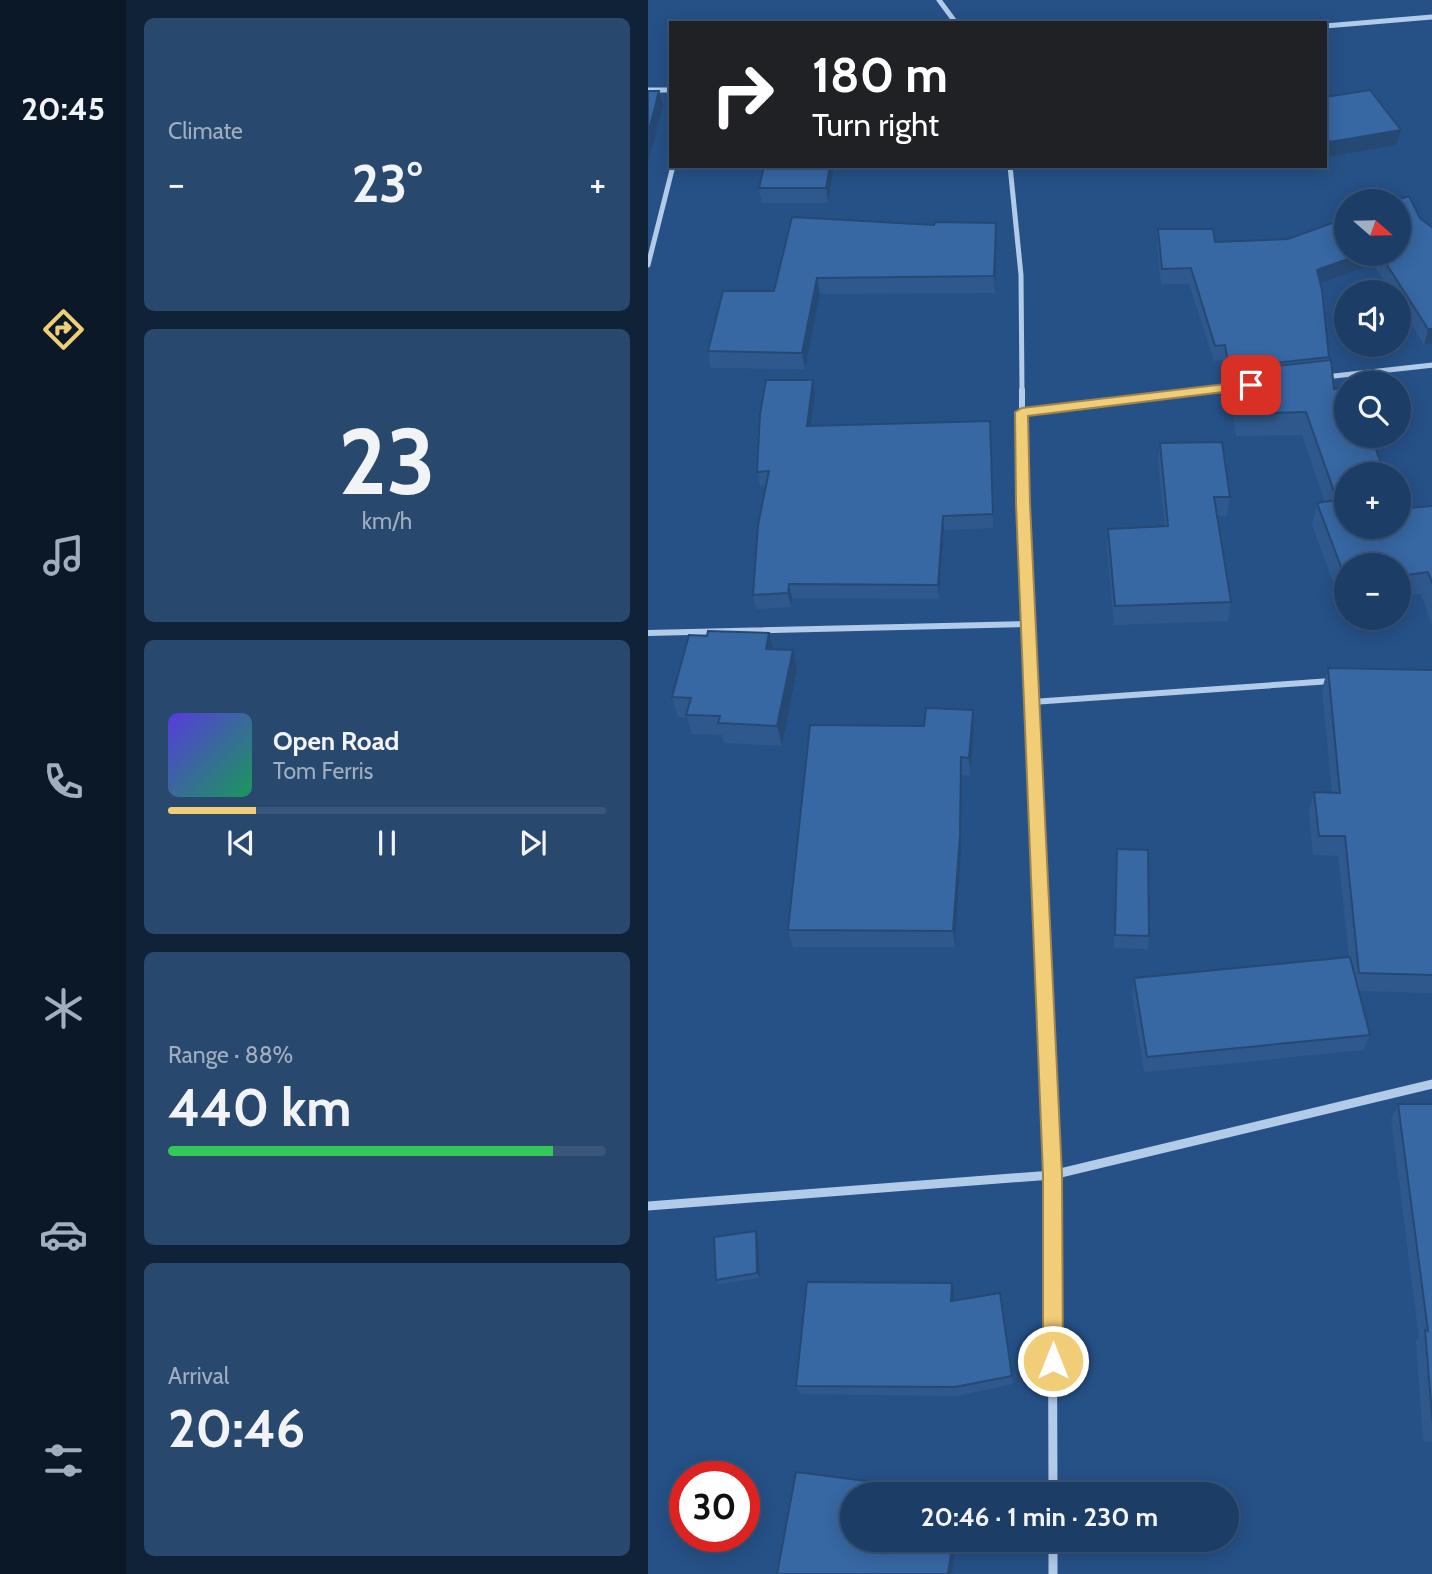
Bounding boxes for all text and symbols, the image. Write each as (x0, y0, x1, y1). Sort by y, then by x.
text: 180 m (812, 45, 948, 104)
icon: right (697, 49, 788, 140)
text: 20:45 (21, 89, 105, 128)
text: Turn right (812, 105, 939, 144)
text: Climate (168, 117, 243, 145)
text: 23° (352, 152, 422, 215)
text: − (168, 160, 185, 207)
text: + (589, 160, 606, 207)
north arrow (1334, 189, 1411, 266)
map controls (1334, 189, 1411, 630)
button: sound (1334, 280, 1411, 357)
icon: directions (39, 305, 88, 354)
pin (1221, 355, 1281, 415)
icon: arrive (1232, 366, 1270, 404)
button: search (1334, 371, 1411, 448)
text: 23 (338, 406, 436, 517)
button: + (1334, 462, 1411, 539)
text: km/h (362, 507, 412, 535)
icon: music (39, 531, 88, 580)
button: − (1334, 553, 1411, 630)
text: Open Road (273, 725, 399, 757)
icon: phone (39, 757, 88, 806)
text: Tom Ferris (273, 757, 373, 785)
icon: previous (222, 824, 260, 862)
icon: pause (368, 824, 406, 862)
icon: next (514, 824, 552, 862)
icon: climate (39, 984, 88, 1033)
text: Range · 88% (168, 1041, 293, 1069)
text: 440 km (168, 1076, 351, 1139)
icon: car (39, 1210, 88, 1259)
position arrow (1016, 1324, 1090, 1398)
text: Arrival (168, 1362, 229, 1390)
text: 20:46 (168, 1397, 305, 1460)
icon: filters (39, 1436, 88, 1485)
speed limit sign: 30 (669, 1461, 760, 1552)
text: 20:46 · 1 min · 230 m (921, 1501, 1158, 1533)

